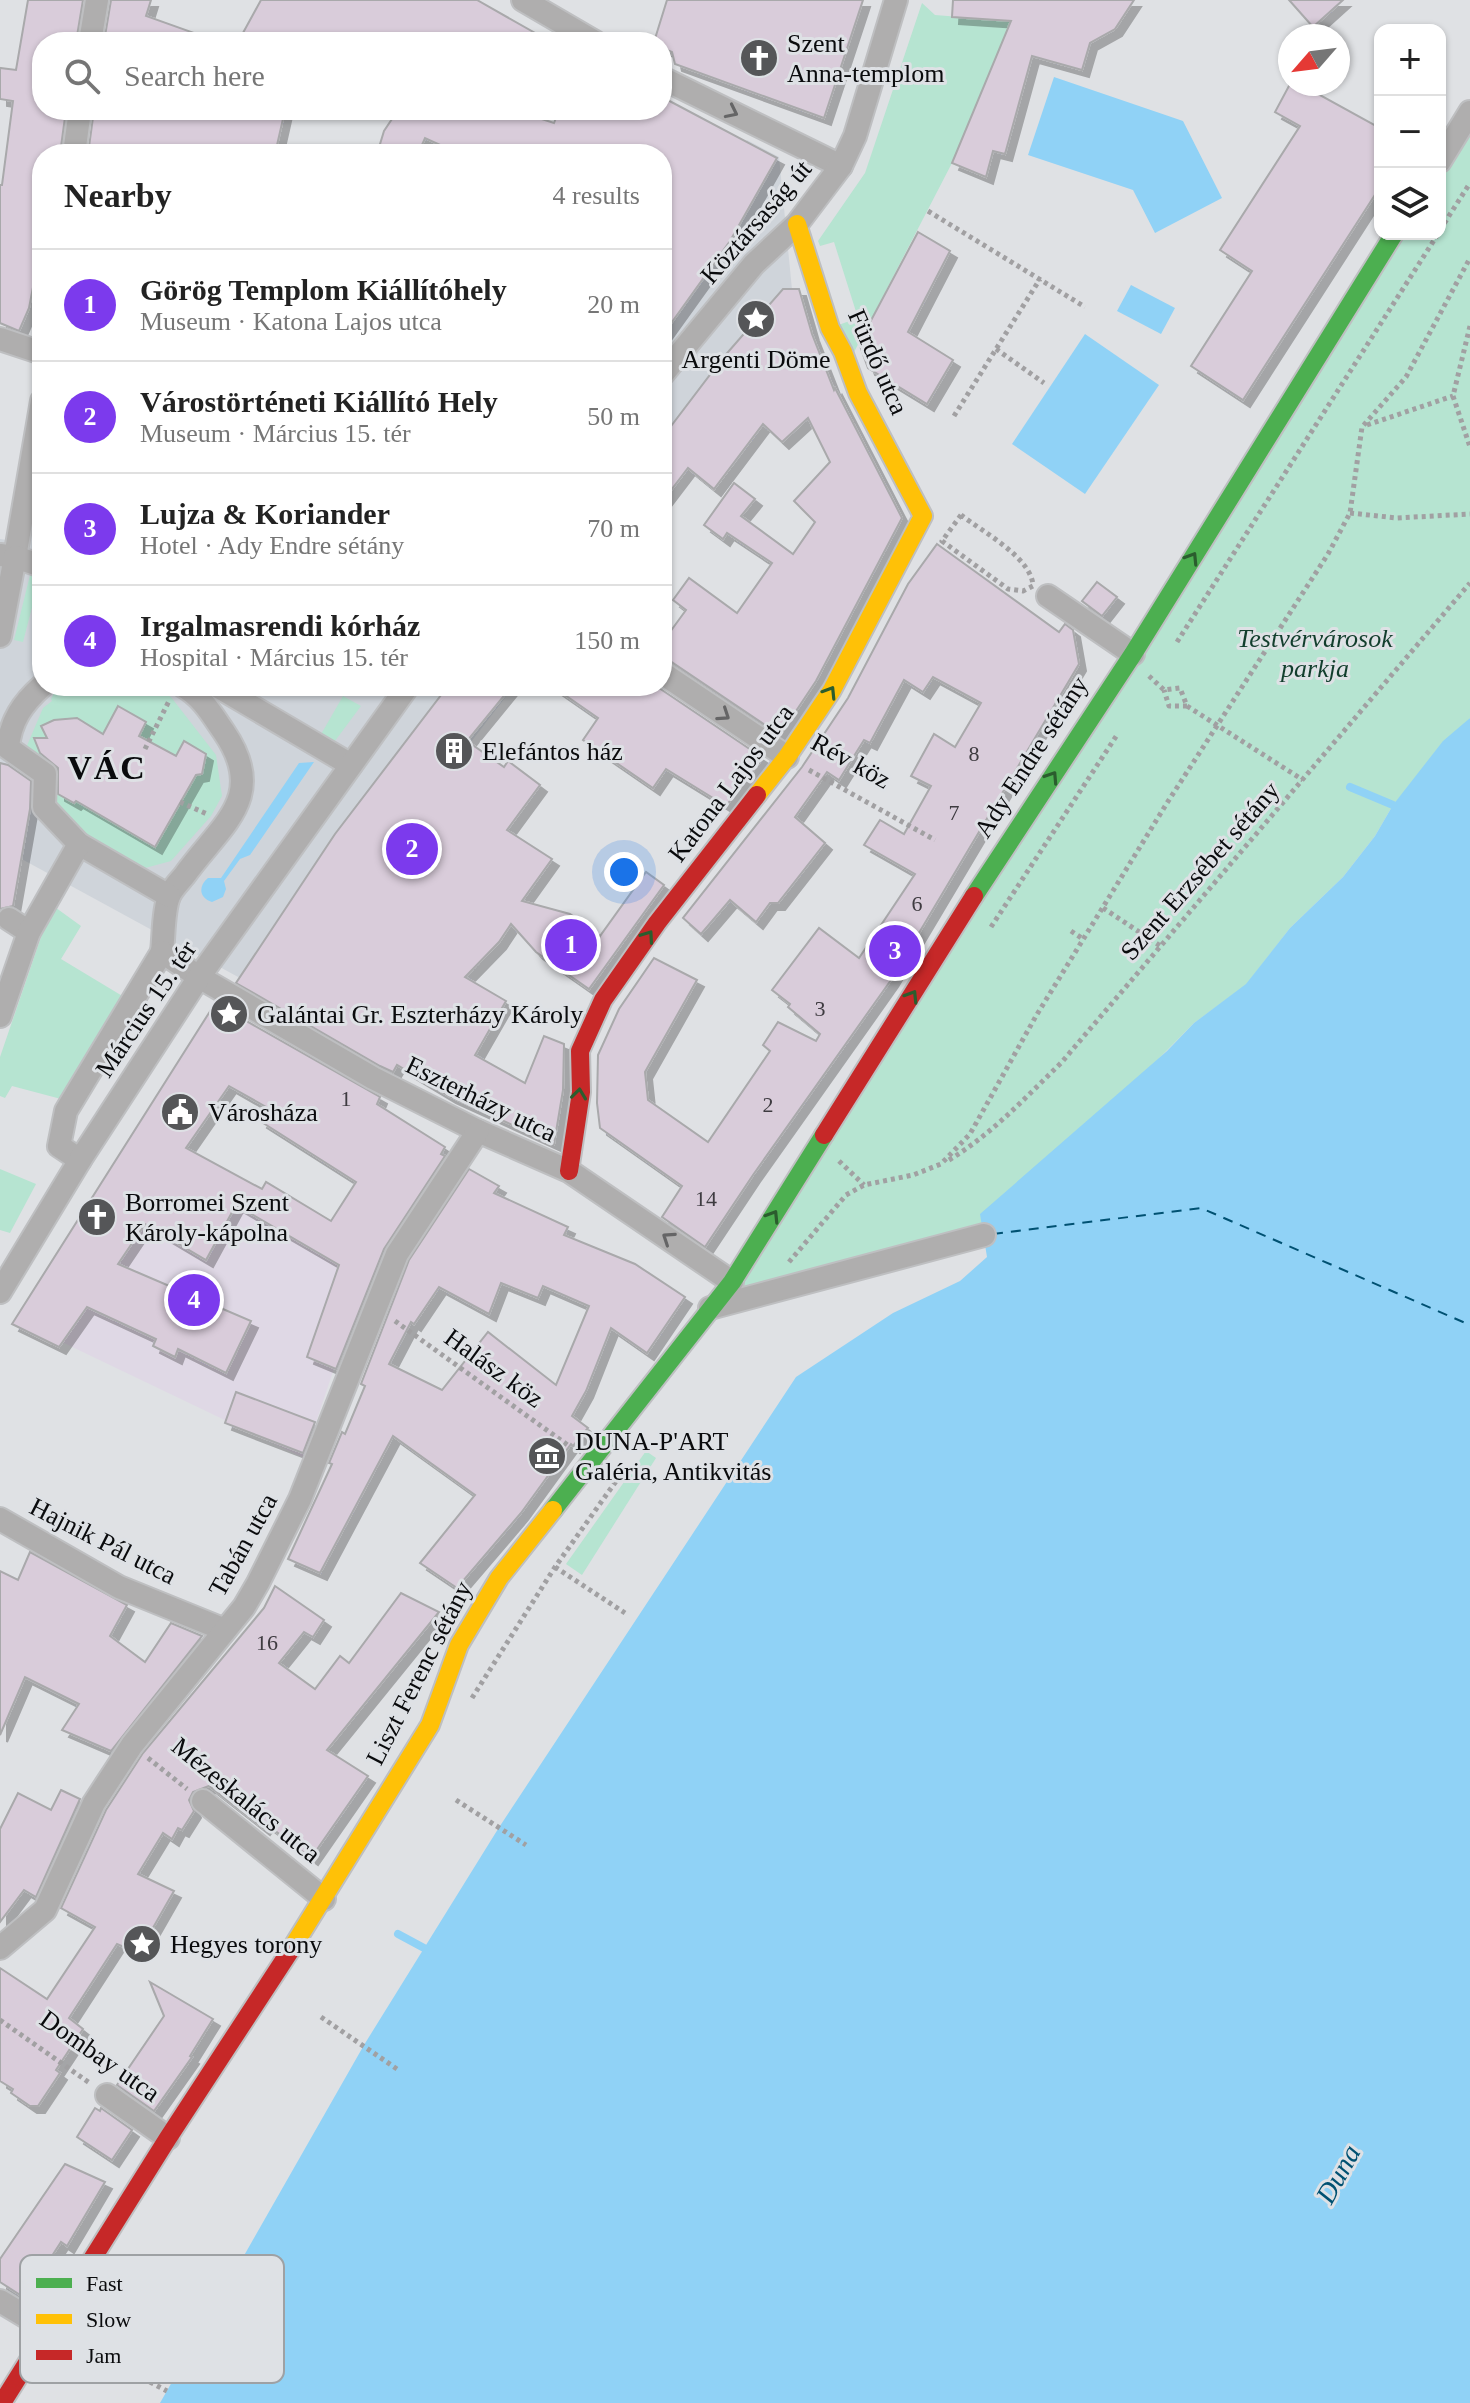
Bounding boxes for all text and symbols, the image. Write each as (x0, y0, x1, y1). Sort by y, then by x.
north arrow (1278, 24, 1350, 96)
map controls (1374, 24, 1446, 240)
button: + (1374, 24, 1446, 96)
place label: Szent Anna-templom (787, 29, 944, 88)
search box (32, 32, 672, 120)
church icon: Szent Anna-templom (738, 37, 780, 79)
icon: search (60, 54, 104, 98)
text: Search here (124, 59, 265, 92)
button: − (1374, 96, 1446, 168)
one-way arrow (724, 102, 738, 118)
street label: Köztársaság út (695, 154, 818, 290)
button: layers (1374, 168, 1446, 240)
text: Nearby (64, 177, 172, 214)
text: 4 results (553, 181, 640, 210)
text: Görög Templom Kiállítóhely (140, 273, 507, 306)
text: 1 (84, 290, 97, 319)
text: 20 m (587, 290, 640, 319)
place icon: Argenti Döme (735, 298, 777, 340)
street label: Fürdő utca (842, 305, 914, 419)
text: Museum · Katona Lajos utca (140, 307, 442, 336)
place label: Argenti Döme (682, 345, 831, 374)
text: Várostörténeti Kiállító Hely (140, 385, 498, 418)
text: 2 (84, 402, 97, 431)
text: 50 m (587, 402, 640, 431)
text: Museum · Március 15. tér (140, 419, 411, 448)
text: Lujza & Koriander (140, 497, 390, 530)
text: 3 (84, 514, 97, 543)
text: 70 m (587, 514, 640, 543)
text: Hotel · Ady Endre sétány (140, 531, 404, 560)
one-way arrow (1183, 552, 1198, 567)
text: Irgalmasrendi kórház (140, 609, 420, 642)
park label: Testvérvárosok parkja (1237, 624, 1393, 683)
text: 4 (84, 626, 97, 655)
text: 150 m (574, 626, 640, 655)
text: Hospital · Március 15. tér (140, 643, 408, 672)
street label: Ady Endre sétány (968, 671, 1094, 843)
one-way arrow (820, 686, 836, 701)
street label: Katona Lajos utca (663, 698, 800, 867)
one-way arrow (716, 706, 730, 721)
street label: Rév köz (806, 727, 896, 795)
building icon: Elefántos ház (433, 730, 475, 772)
place label: Elefántos ház (482, 737, 623, 766)
house number: 8 (969, 741, 980, 766)
district label: VÁC (67, 749, 147, 786)
one-way arrow (1042, 772, 1057, 786)
street label: Szent Erzsébet sétány (1115, 776, 1285, 966)
house number: 7 (949, 800, 960, 825)
pin: 2 (386, 819, 438, 879)
your location (604, 852, 644, 892)
house number: 6 (912, 891, 923, 916)
pin: 1 (545, 915, 597, 975)
pin: 3 (869, 921, 921, 981)
one-way arrow (638, 930, 653, 944)
street label: Március 15. tér (90, 935, 202, 1083)
one-way arrow (902, 990, 917, 1005)
place icon: Galántai Gr. Eszterházy Károly (208, 993, 250, 1035)
house number: 3 (815, 996, 826, 1021)
place label: Galántai Gr. Eszterházy Károly (257, 1000, 583, 1029)
street label: Eszterházy utca (401, 1050, 561, 1148)
house number: 1 (341, 1086, 352, 1111)
one-way arrow (570, 1087, 587, 1101)
public building icon: Városháza (159, 1091, 201, 1133)
house number: 2 (763, 1092, 774, 1117)
place label: Városháza (208, 1098, 318, 1127)
house number: 14 (695, 1186, 717, 1211)
place label: Borromei Szent Károly-kápolna (125, 1188, 290, 1247)
church icon: Borromei Szent Károly-kápolna (76, 1196, 118, 1238)
one-way arrow (764, 1210, 779, 1225)
one-way arrow (662, 1233, 676, 1248)
pin: 4 (168, 1270, 220, 1330)
street label: Halász köz (439, 1323, 549, 1413)
place label: DUNA-P'ART Galéria, Antikvitás (575, 1427, 771, 1486)
museum icon: DUNA-P'ART Galéria, Antikvitás (526, 1435, 568, 1477)
street label: Tabán utca (203, 1488, 283, 1601)
street label: Hajnik Pál utca (25, 1492, 181, 1591)
street label: Liszt Ferenc sétány (360, 1576, 478, 1770)
house number: 16 (256, 1630, 278, 1655)
street label: Mézeskalács utca (166, 1731, 326, 1869)
place icon: Hegyes torony (121, 1923, 163, 1965)
place label: Hegyes torony (170, 1930, 322, 1959)
street label: Dombay utca (35, 2004, 166, 2108)
water label: Duna (1309, 2139, 1367, 2210)
legend (20, 2255, 284, 2383)
text: Fast (86, 2271, 123, 2296)
text: Slow (86, 2307, 131, 2332)
text: Jam (86, 2343, 121, 2368)

